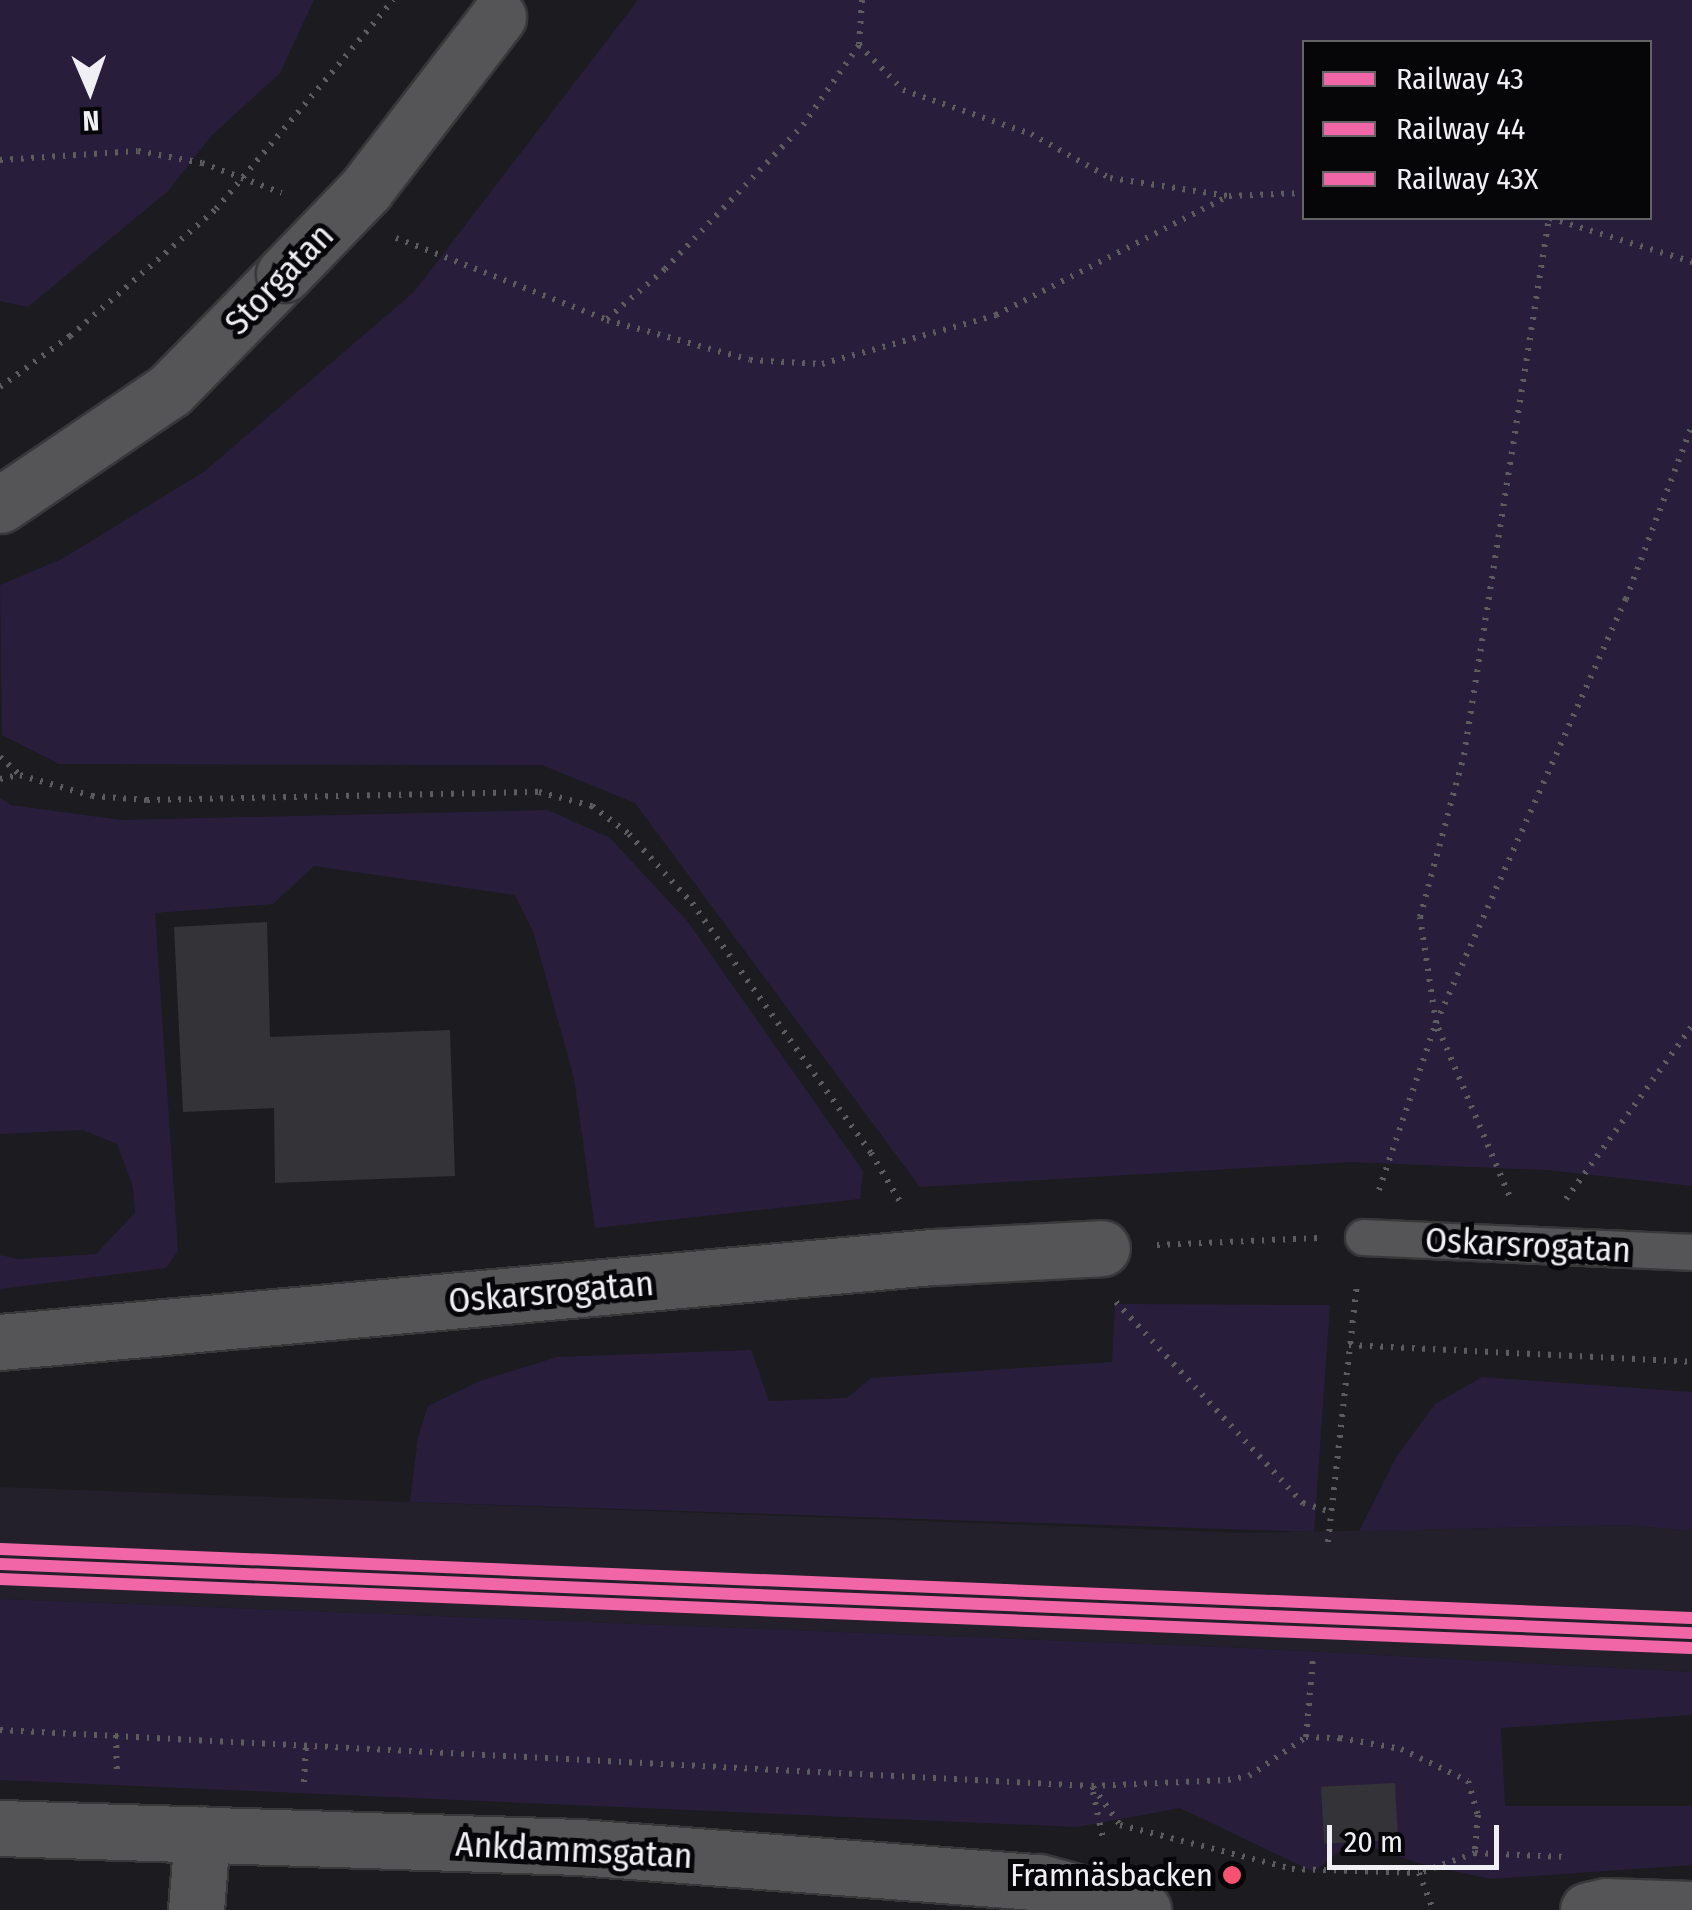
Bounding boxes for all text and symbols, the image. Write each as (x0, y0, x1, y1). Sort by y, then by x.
north arrow (40, 40, 140, 140)
legend (1302, 40, 1652, 220)
text: Railway 43 (1396, 61, 1524, 97)
text: N (82, 104, 100, 137)
text: Railway 44 (1396, 111, 1525, 147)
text: Railway 43X (1396, 161, 1538, 197)
street label: Storgatan (216, 215, 342, 343)
street label: Oskarsrogatan (1424, 1219, 1632, 1271)
street label: Oskarsrogatan (447, 1262, 655, 1322)
scale bar (1332, 1805, 1504, 1867)
street label: Ankdammsgatan (454, 1823, 694, 1877)
text: 20 m (1344, 1824, 1403, 1860)
place label: Framnäsbacken (1010, 1856, 1213, 1894)
marker: Framnäsbacken (1222, 1865, 1242, 1885)

